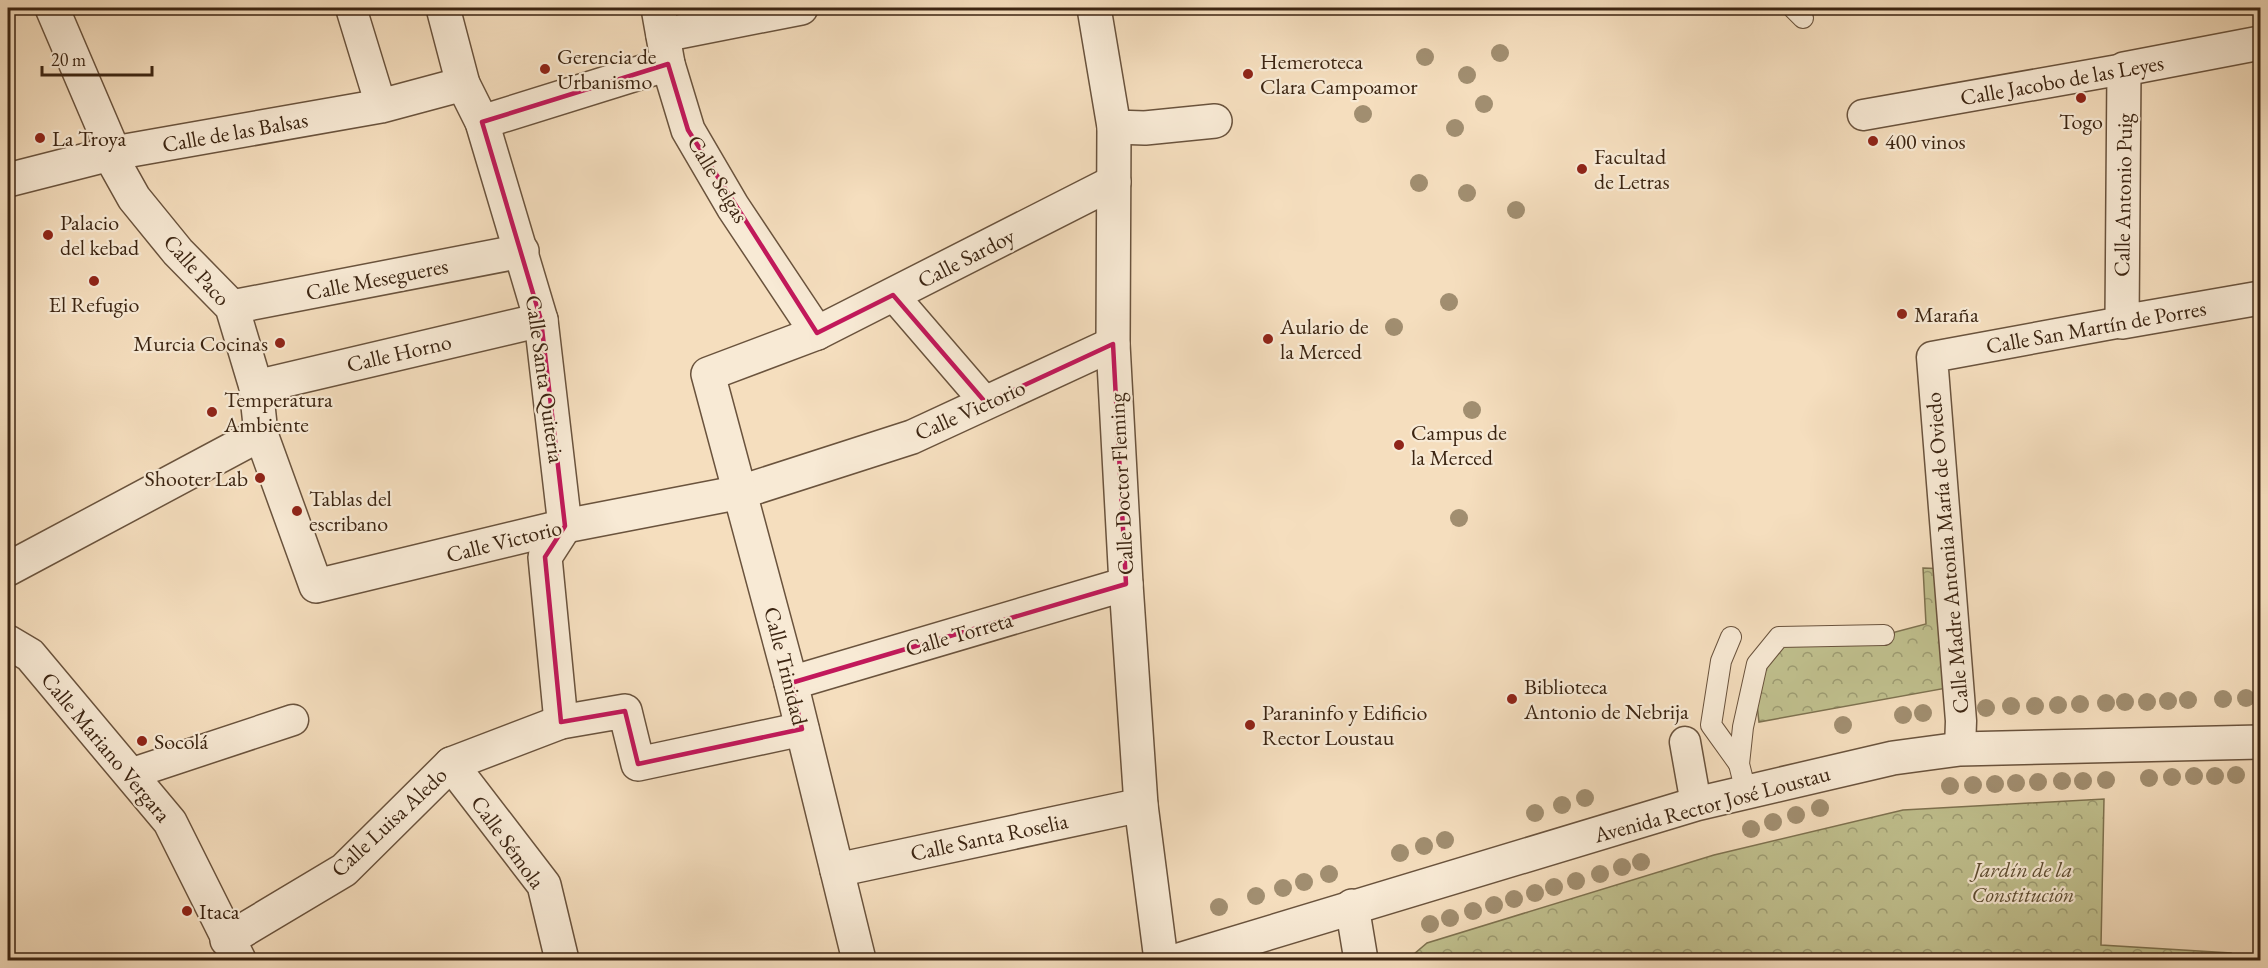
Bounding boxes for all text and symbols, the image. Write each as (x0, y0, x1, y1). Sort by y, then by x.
scale bar (42, 39, 152, 77)
place label: Gerencia de Urbanismo (557, 42, 657, 96)
place label: Hemeroteca Clara Campoamor (1260, 47, 1418, 101)
text: 20 m (51, 48, 86, 71)
street label: Calle Jacobo de las Leyes (1958, 48, 2166, 112)
marker: Gerencia de Urbanismo (538, 62, 552, 76)
marker: Hemeroteca Clara Campoamor (1241, 67, 1255, 81)
marker: Togo (2074, 91, 2088, 105)
street label: Calle de las Balsas (160, 105, 310, 159)
place label: Togo (2059, 107, 2103, 136)
street label: Calle Antonio Puig (2107, 113, 2139, 277)
place label: La Troya (52, 124, 127, 153)
place label: 400 vinos (1885, 127, 1966, 156)
street label: Calle Selgas (680, 130, 756, 228)
marker: La Troya (33, 131, 47, 145)
marker: 400 vinos (1866, 134, 1880, 148)
place label: Facultad de Letras (1594, 142, 1670, 196)
marker: Facultad de Letras (1575, 162, 1589, 176)
place label: Palacio del kebad (60, 208, 140, 262)
street label: Calle Sardoy (912, 221, 1020, 295)
marker: Palacio del kebad (41, 228, 55, 242)
street label: Calle Paco (157, 228, 237, 312)
street label: Calle Mesegueres (303, 251, 451, 307)
marker: El Refugio (87, 274, 101, 288)
place label: El Refugio (49, 290, 140, 319)
street label: Calle Santa Quiteria (519, 293, 571, 465)
street label: Calle San Martín de Porres (1984, 293, 2208, 361)
place label: Maraña (1914, 300, 1979, 329)
marker: Maraña (1895, 307, 1909, 321)
place label: Aulario de la Merced (1279, 312, 1369, 366)
street label: Calle Horno (344, 327, 454, 379)
place label: Murcia Cocinas (133, 329, 268, 358)
marker: Aulario de la Merced (1261, 332, 1275, 346)
marker: Murcia Cocinas (273, 336, 287, 350)
street label: Calle Victorio (910, 373, 1030, 447)
place label: Temperatura Ambiente (223, 385, 333, 439)
street label: Calle Madre Antonia María de Oviedo (1918, 391, 1976, 715)
street label: Calle Doctor Fleming (1102, 392, 1140, 576)
marker: Temperatura Ambiente (205, 405, 219, 419)
place label: Campus de la Merced (1411, 418, 1507, 472)
marker: Campus de la Merced (1392, 438, 1406, 452)
place label: Shooter Lab (144, 464, 248, 493)
marker: Shooter Lab (253, 471, 267, 485)
place label: Tablas del escribano (309, 484, 392, 538)
marker: Tablas del escribano (290, 504, 304, 518)
street label: Calle Victorio (443, 513, 565, 569)
street label: Calle Trinidad (757, 604, 815, 729)
street label: Calle Torreta (902, 605, 1016, 663)
street label: Calle Mariano Vergara (35, 666, 178, 828)
place label: Biblioteca Antonio de Nebrija (1523, 672, 1689, 726)
marker: Biblioteca Antonio de Nebrija (1505, 692, 1519, 706)
place label: Paraninfo y Edificio Rector Loustau (1262, 698, 1427, 752)
marker: Paraninfo y Edificio Rector Loustau (1243, 718, 1257, 732)
place label: Socolá (154, 727, 208, 756)
marker: Socolá (135, 734, 149, 748)
street label: Avenida Rector José Loustau (1590, 758, 1834, 850)
street label: Calle Luisa Aledo (325, 761, 453, 883)
street label: Calle Sémola (464, 790, 552, 895)
street label: Calle Santa Roselia (908, 806, 1071, 868)
park label: Jardín de la Constitución (1969, 855, 2074, 909)
place label: Itaca (199, 897, 240, 926)
marker: Itaca (180, 904, 194, 918)

